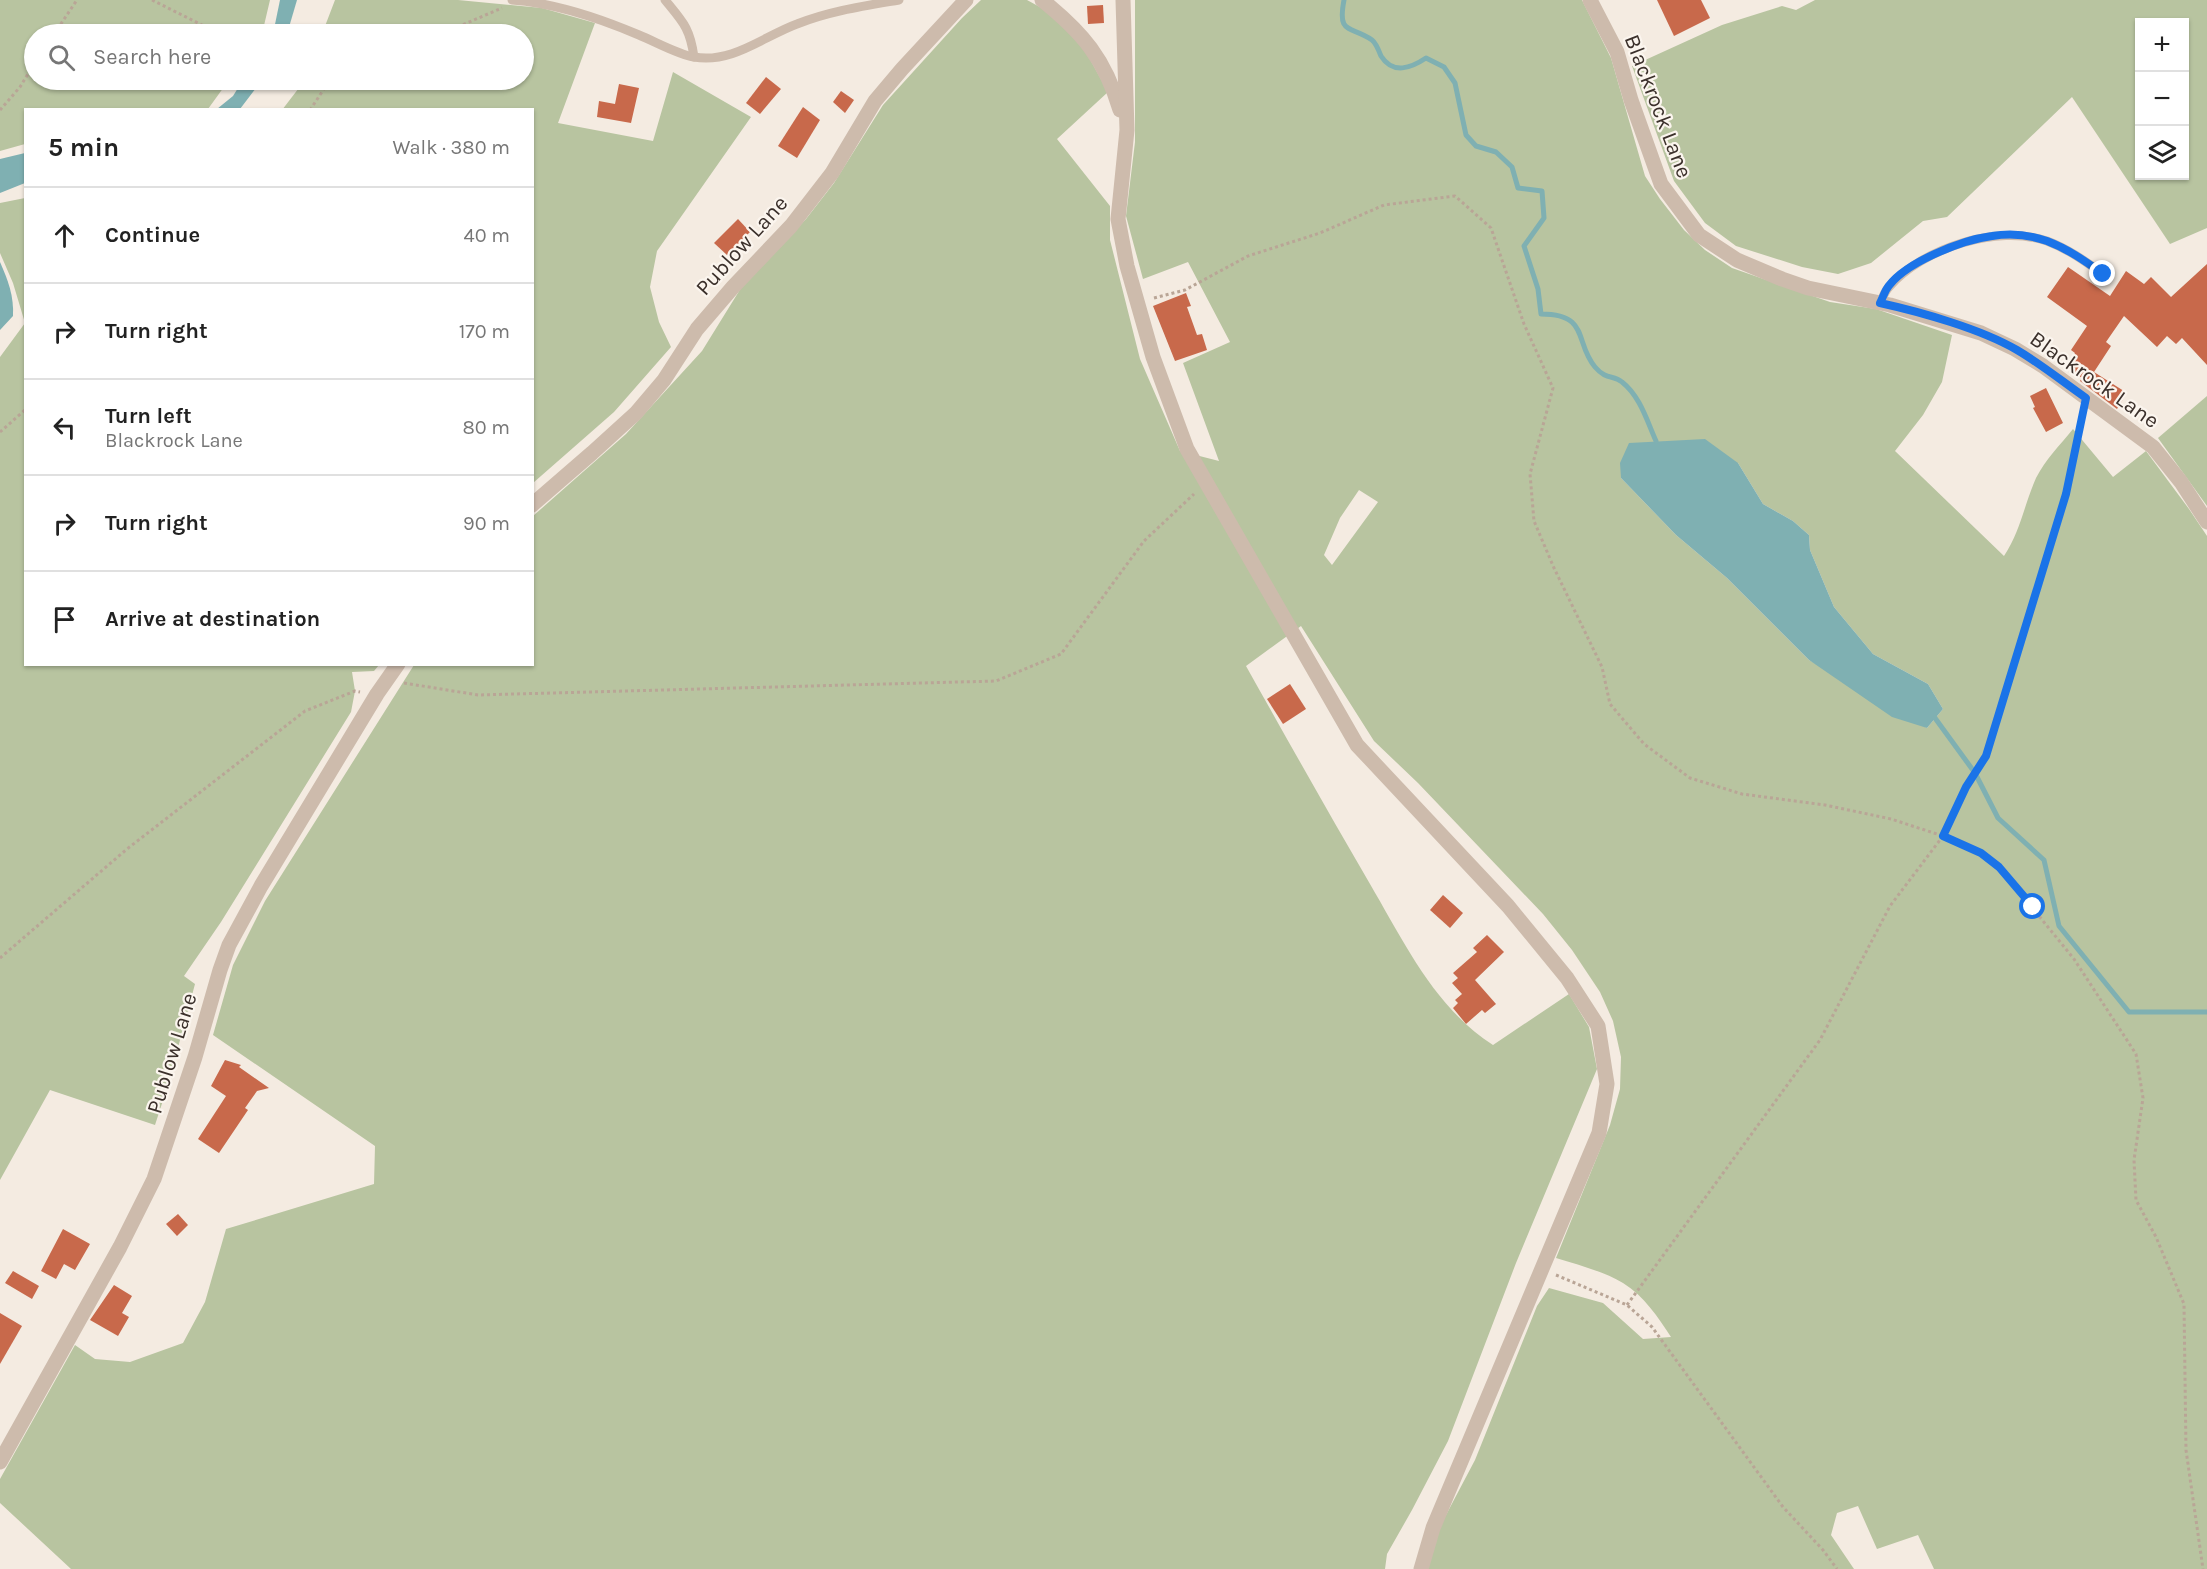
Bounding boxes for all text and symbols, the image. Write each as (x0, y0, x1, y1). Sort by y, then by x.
map controls (2135, 18, 2189, 180)
button: + (2135, 18, 2189, 72)
search box (24, 24, 534, 90)
street label: Blackrock Lane (1619, 31, 1697, 182)
icon: search (45, 41, 78, 74)
text: Search here (93, 44, 211, 70)
button: − (2135, 72, 2189, 126)
button: layers (2135, 126, 2189, 180)
text: 5 min (48, 132, 119, 163)
text: Walk · 380 m (392, 136, 510, 159)
street label: Publow Lane (690, 191, 793, 301)
icon: ahead (48, 219, 81, 252)
text: Continue (105, 222, 200, 248)
text: 40 m (464, 224, 510, 247)
route end (2089, 260, 2115, 286)
icon: right (48, 315, 81, 348)
text: Turn right (105, 318, 208, 344)
text: 170 m (459, 320, 510, 343)
street label: Blackrock Lane (2025, 326, 2164, 434)
text: Turn left (105, 403, 192, 429)
icon: left (48, 411, 81, 444)
text: 80 m (462, 416, 510, 439)
text: Blackrock Lane (105, 429, 243, 452)
icon: right (48, 507, 81, 540)
text: Turn right (105, 510, 208, 536)
text: 90 m (463, 512, 510, 535)
icon: arrive (48, 603, 81, 636)
text: Arrive at destination (105, 606, 320, 632)
route start (2019, 893, 2045, 919)
street label: Publow Lane (141, 990, 203, 1117)

